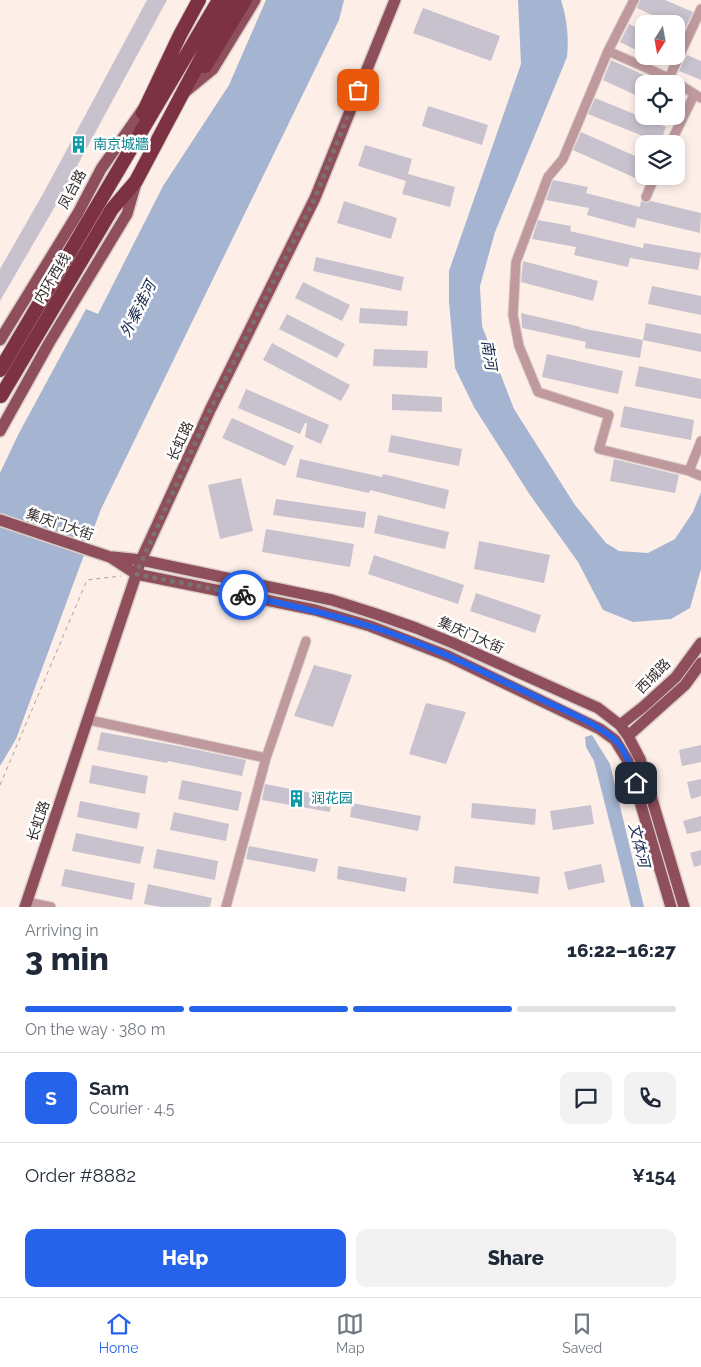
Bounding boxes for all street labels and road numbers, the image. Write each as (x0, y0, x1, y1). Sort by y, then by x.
street label: 凤台路 (55, 167, 89, 211)
street label: 内环西线 (31, 250, 73, 306)
street label: 长虹路 (164, 419, 196, 463)
street label: 集庆门大街 (24, 505, 96, 543)
street label: 集庆门大街 (436, 613, 506, 657)
street label: 西城路 (633, 655, 673, 697)
street label: 长虹路 (24, 799, 52, 843)

